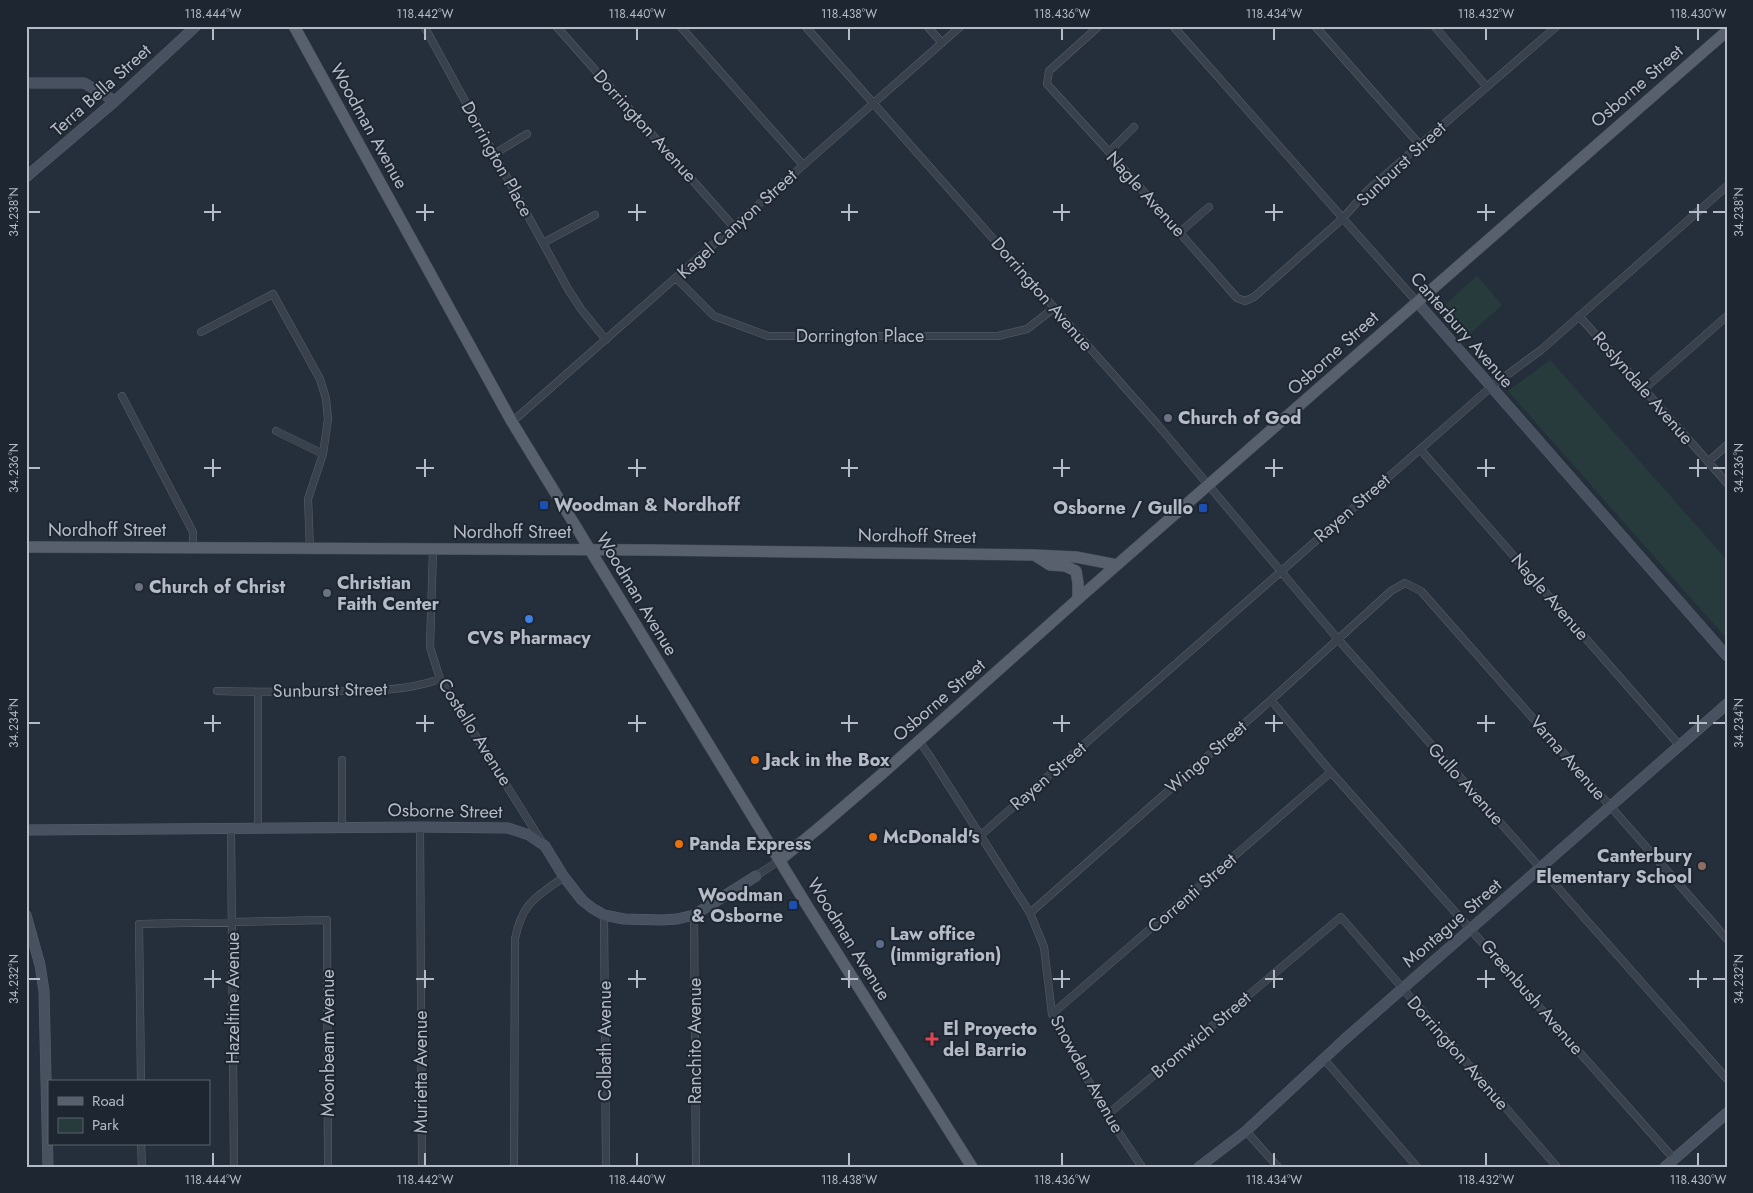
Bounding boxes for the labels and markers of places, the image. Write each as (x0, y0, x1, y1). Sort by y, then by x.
place label: Church of God (1178, 405, 1301, 431)
marker: Church of God (1162, 412, 1174, 424)
place label: Woodman & Nordhoff (554, 492, 741, 518)
place label: Osborne / Gullo (1053, 495, 1193, 521)
marker: Woodman & Nordhoff (538, 499, 550, 511)
marker: Osborne / Gullo (1197, 502, 1209, 514)
place label: Christian Faith Center (337, 570, 440, 617)
place label: Church of Christ (149, 574, 286, 600)
marker: Church of Christ (133, 581, 145, 593)
marker: Christian Faith Center (321, 587, 333, 599)
marker: CVS Pharmacy (523, 613, 535, 625)
place label: CVS Pharmacy (467, 625, 591, 651)
place label: Jack in the Box (762, 747, 890, 773)
marker: Jack in the Box (749, 754, 761, 766)
place label: McDonald's (883, 824, 980, 850)
place label: Panda Express (689, 831, 811, 857)
marker: McDonald's (867, 831, 879, 843)
marker: Panda Express (673, 838, 685, 850)
place label: Canterbury Elementary School (1536, 843, 1693, 890)
marker: Canterbury Elementary School (1696, 860, 1708, 872)
place label: Woodman & Osborne (691, 882, 783, 929)
marker: Woodman & Osborne (787, 899, 799, 911)
place label: Law office (immigration) (890, 921, 1001, 968)
marker: Law office (immigration) (874, 938, 886, 950)
place label: El Proyecto del Barrio (943, 1016, 1037, 1063)
marker: El Proyecto del Barrio (925, 1032, 939, 1046)

